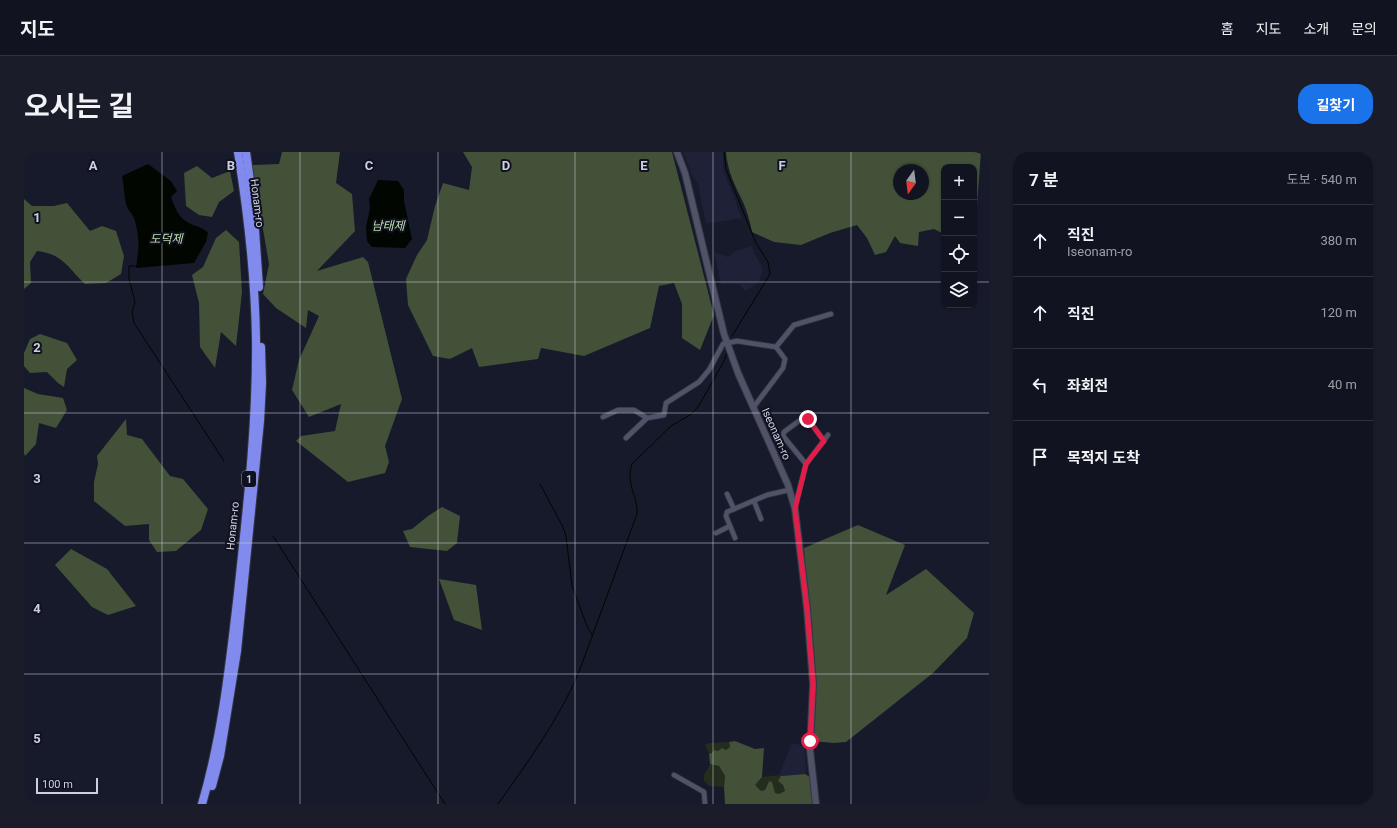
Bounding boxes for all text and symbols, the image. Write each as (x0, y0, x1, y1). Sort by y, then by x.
text: 지도 (20, 18, 55, 41)
text: 홈 (1221, 21, 1234, 37)
text: 지도 (1256, 21, 1281, 37)
text: 소개 (1303, 21, 1329, 37)
text: 문의 (1351, 21, 1377, 37)
button: 길찾기 (1298, 84, 1373, 124)
text: 오시는 길 (24, 90, 134, 123)
text: A (89, 158, 98, 173)
text: B (227, 158, 235, 173)
text: C (365, 158, 374, 173)
text: D (502, 158, 510, 173)
text: E (640, 158, 648, 173)
text: F (778, 158, 786, 173)
north arrow (893, 164, 929, 200)
map controls (941, 164, 977, 308)
button: + (941, 164, 977, 200)
text: 7 분 (1029, 170, 1059, 190)
text: 도보 · 540 m (1287, 172, 1357, 187)
street label: Honam-ro (248, 178, 266, 228)
button: − (941, 200, 977, 236)
text: 1 (33, 210, 41, 225)
water label: 남태제 (371, 219, 407, 233)
text: 직진 (1067, 226, 1095, 244)
icon: ahead (1029, 230, 1051, 252)
water label: 도덕제 (149, 232, 185, 246)
text: 380 m (1320, 233, 1357, 248)
button: locate (941, 236, 977, 272)
text: Iseonam-ro (1067, 244, 1133, 259)
button: layers (941, 272, 977, 308)
icon: ahead (1029, 302, 1051, 324)
text: 직진 (1067, 305, 1095, 323)
text: 120 m (1320, 305, 1357, 320)
text: 2 (33, 340, 41, 355)
icon: left (1029, 374, 1051, 396)
text: 좌회전 (1067, 377, 1108, 395)
text: 40 m (1328, 377, 1357, 392)
street label: Iseonam-ro (759, 406, 793, 462)
route end (799, 410, 817, 428)
icon: arrive (1029, 446, 1051, 468)
text: 목적지 도착 (1067, 449, 1140, 467)
text: 3 (33, 471, 41, 486)
road number: 1 (242, 471, 256, 487)
street label: Honam-ro (224, 501, 242, 551)
text: 4 (33, 601, 41, 616)
text: 5 (33, 731, 41, 746)
route start (801, 732, 819, 750)
scale bar (36, 776, 98, 795)
text: 100 m (42, 778, 73, 791)

